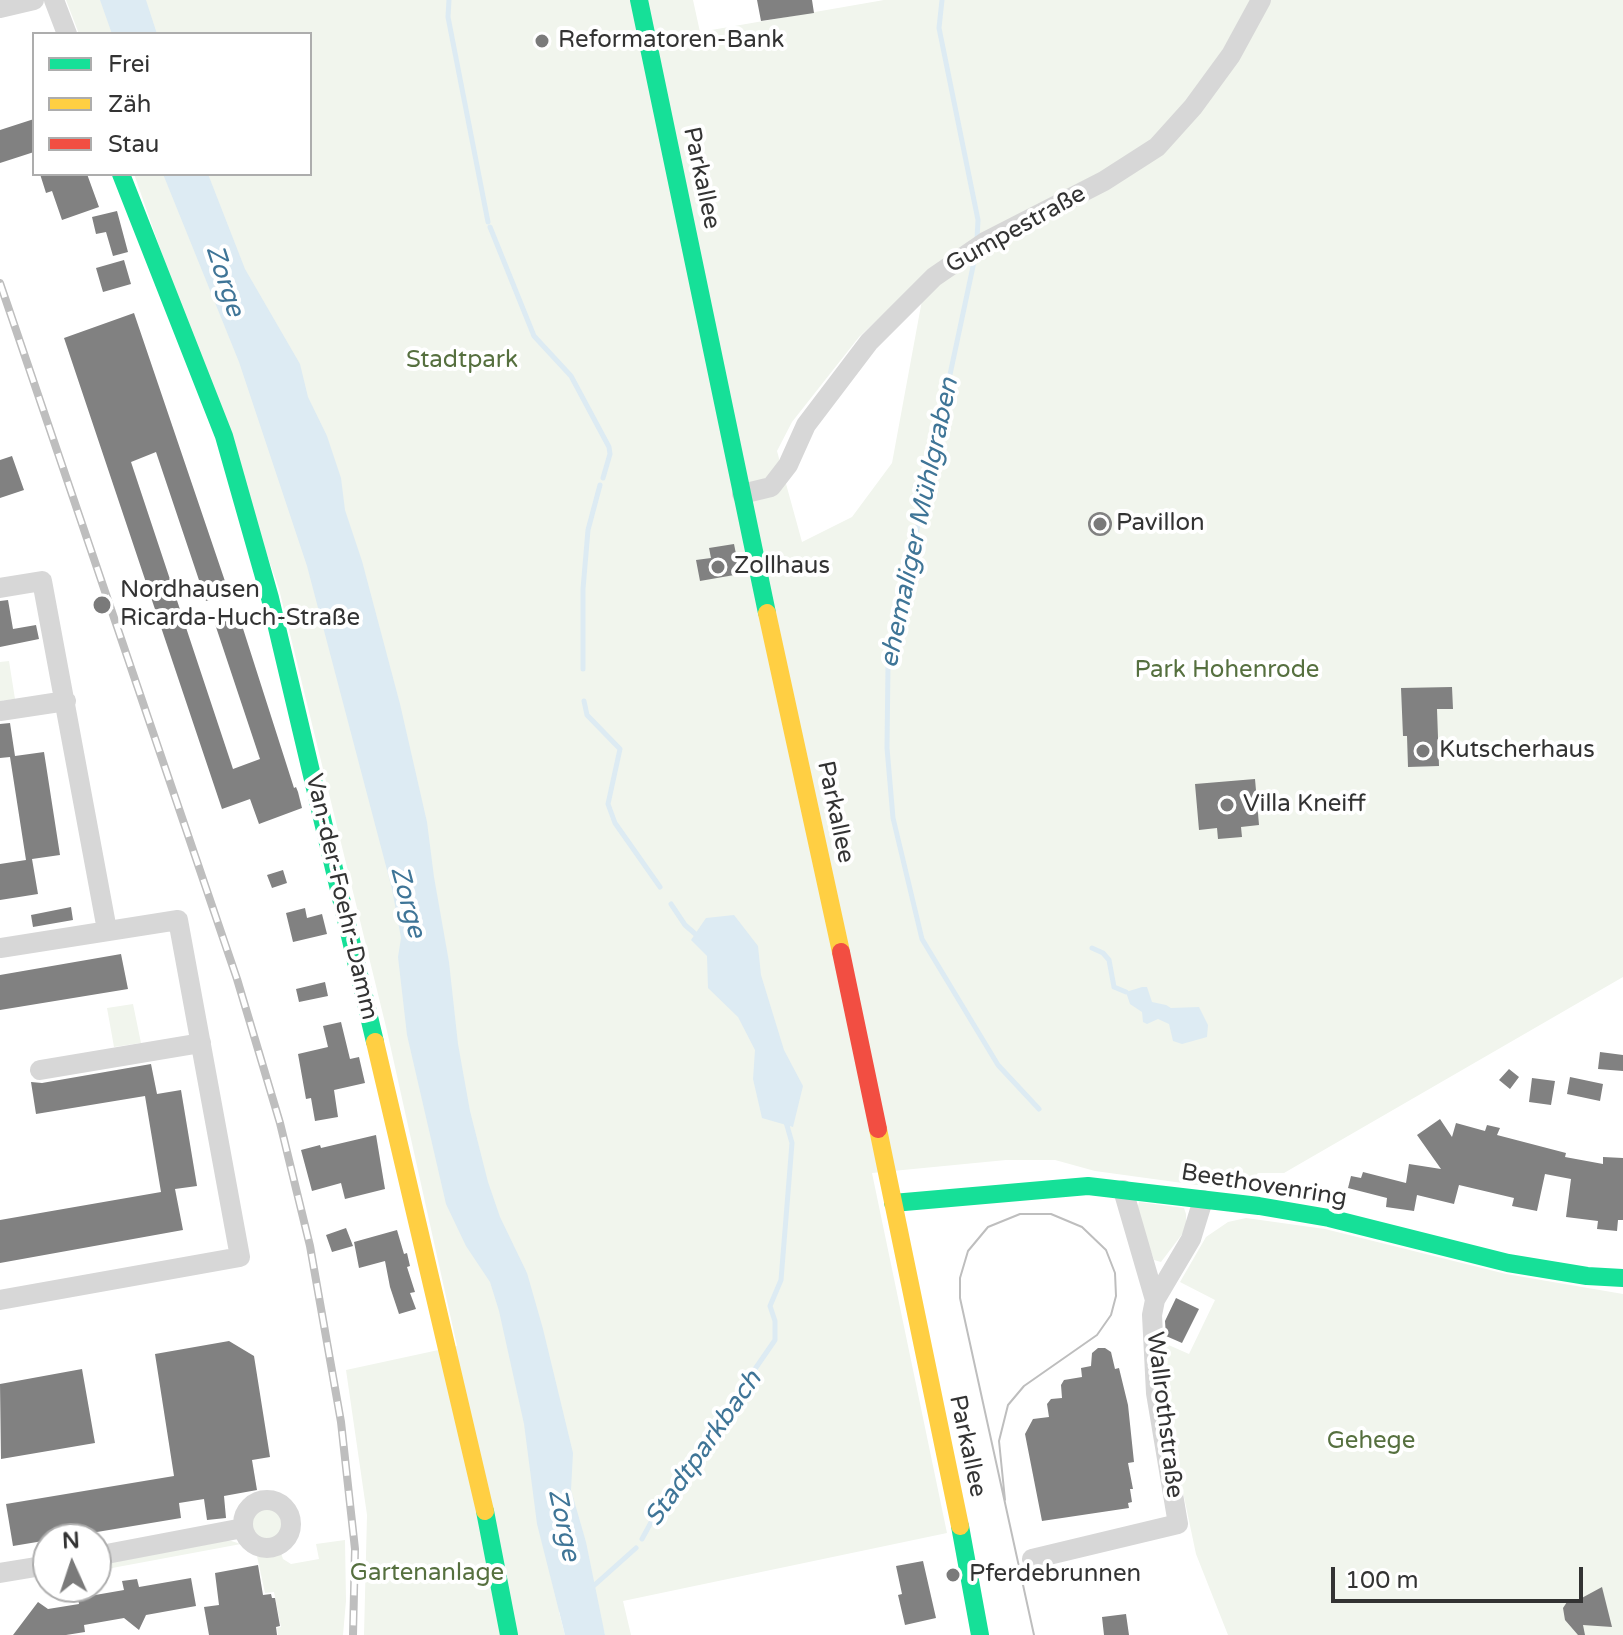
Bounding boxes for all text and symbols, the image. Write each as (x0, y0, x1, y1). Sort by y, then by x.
place label: Reformatoren-Bank (558, 27, 784, 55)
legend (32, 32, 312, 176)
marker: Reformatoren-Bank (533, 32, 551, 50)
text: Frei (108, 50, 150, 79)
text: Zäh (108, 90, 151, 119)
street label: Parkallee (676, 124, 726, 232)
text: Stau (108, 130, 159, 159)
street label: Gumpestraße (941, 180, 1091, 280)
water label: Zorge (198, 241, 250, 321)
park label: Stadtpark (406, 347, 518, 375)
water label: ehemaliger Mühlgraben (874, 375, 966, 671)
place label: Pavillon (1116, 510, 1205, 538)
marker: Pavillon (1091, 515, 1109, 533)
place label: Zollhaus (734, 553, 830, 581)
marker: Zollhaus (709, 558, 727, 576)
place label: Nordhausen Ricarda-Huch-Straße (120, 577, 360, 633)
marker: Nordhausen Ricarda-Huch-Straße (91, 594, 113, 616)
park label: Park Hohenrode (1135, 657, 1319, 685)
place label: Kutscherhaus (1439, 737, 1595, 765)
marker: Kutscherhaus (1414, 742, 1432, 760)
street label: Parkallee (810, 758, 860, 866)
street label: Van-der-Foehr-Damm (299, 771, 383, 1023)
place label: Villa Kneiff (1243, 791, 1366, 819)
marker: Villa Kneiff (1218, 796, 1236, 814)
water label: Zorge (382, 863, 432, 941)
street label: Beethovenring (1179, 1159, 1349, 1213)
street label: Wallrothstraße (1140, 1330, 1188, 1500)
water label: Stadtparkbach (639, 1365, 769, 1533)
street label: Parkallee (942, 1392, 992, 1500)
park label: Gehege (1327, 1428, 1415, 1456)
water label: Zorge (540, 1486, 586, 1564)
north arrow (32, 1523, 112, 1603)
text: N (61, 1528, 80, 1554)
scale bar (1335, 1551, 1587, 1601)
park label: Gartenanlage (350, 1560, 504, 1588)
place label: Pferdebrunnen (969, 1561, 1141, 1589)
marker: Pferdebrunnen (944, 1566, 962, 1584)
text: 100 m (1345, 1566, 1419, 1595)

